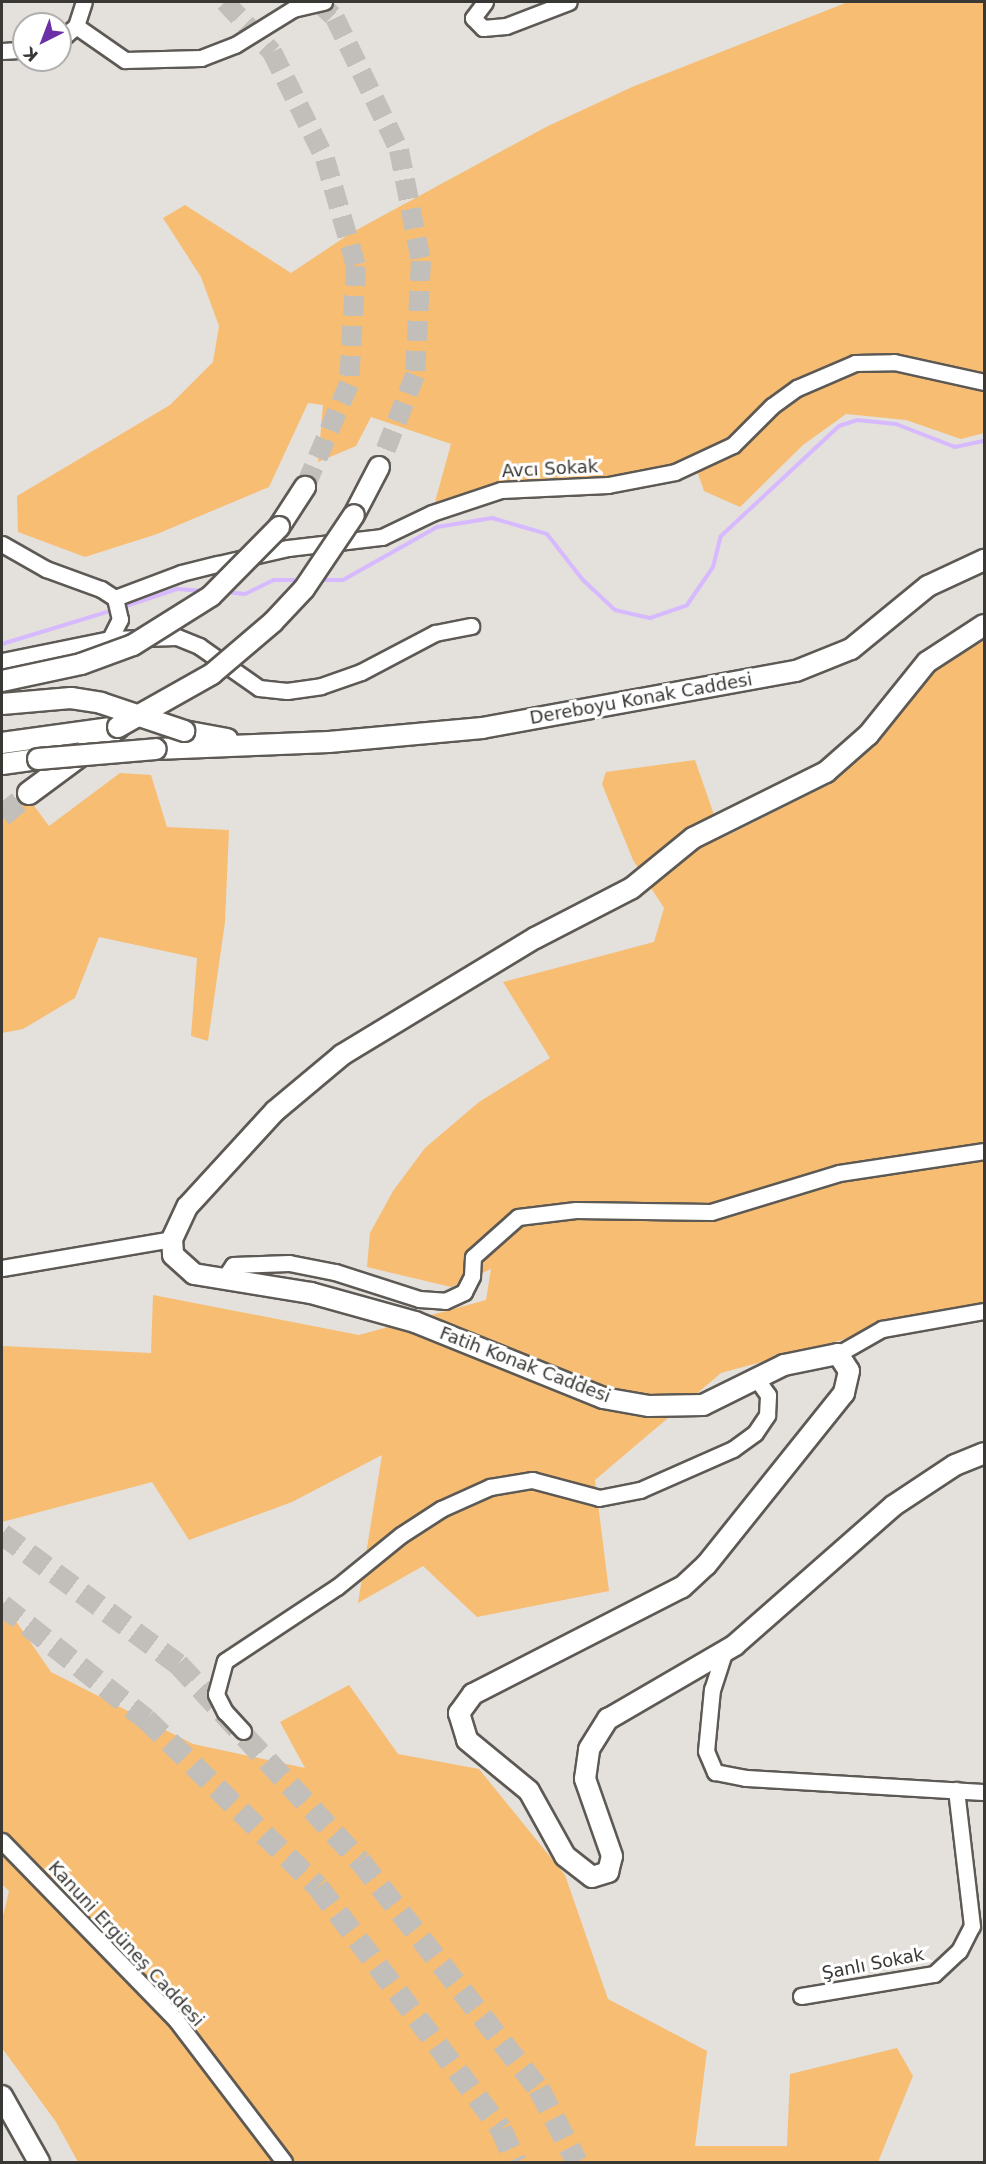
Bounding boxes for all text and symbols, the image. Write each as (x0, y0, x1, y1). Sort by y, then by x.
north arrow (12, 12, 72, 72)
text: K (20, 43, 42, 65)
street label: Avcı Sokak (501, 456, 599, 482)
street label: Dereboyu Konak Caddesi (528, 669, 754, 729)
street label: Fatih Konak Caddesi (436, 1322, 614, 1408)
street label: Kanuni Ergüneş Caddesi (44, 1857, 208, 2031)
street label: Şanlı Sokak (820, 1944, 926, 1984)

